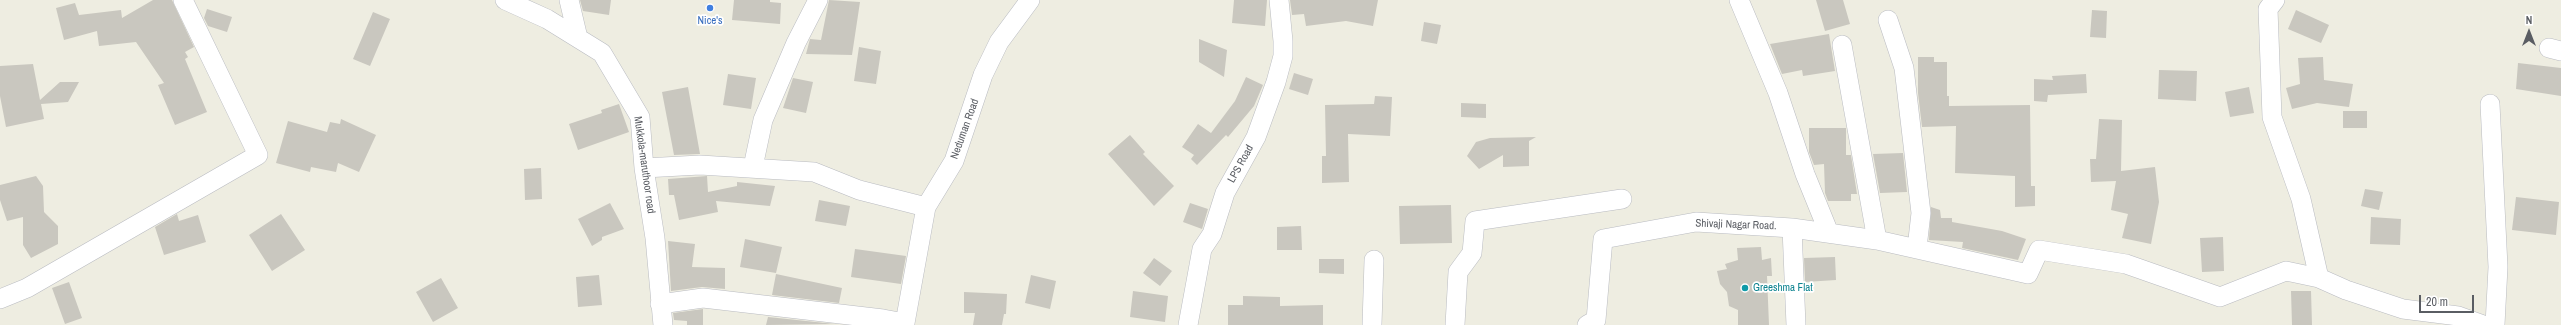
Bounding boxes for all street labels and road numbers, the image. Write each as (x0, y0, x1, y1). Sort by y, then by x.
street label: Neduman Road (948, 97, 982, 161)
street label: Mukkola-maruthoor road (631, 115, 657, 215)
street label: LPS Road (1225, 143, 1257, 185)
street label: Shivaji Nagar Road. (1695, 217, 1777, 233)

